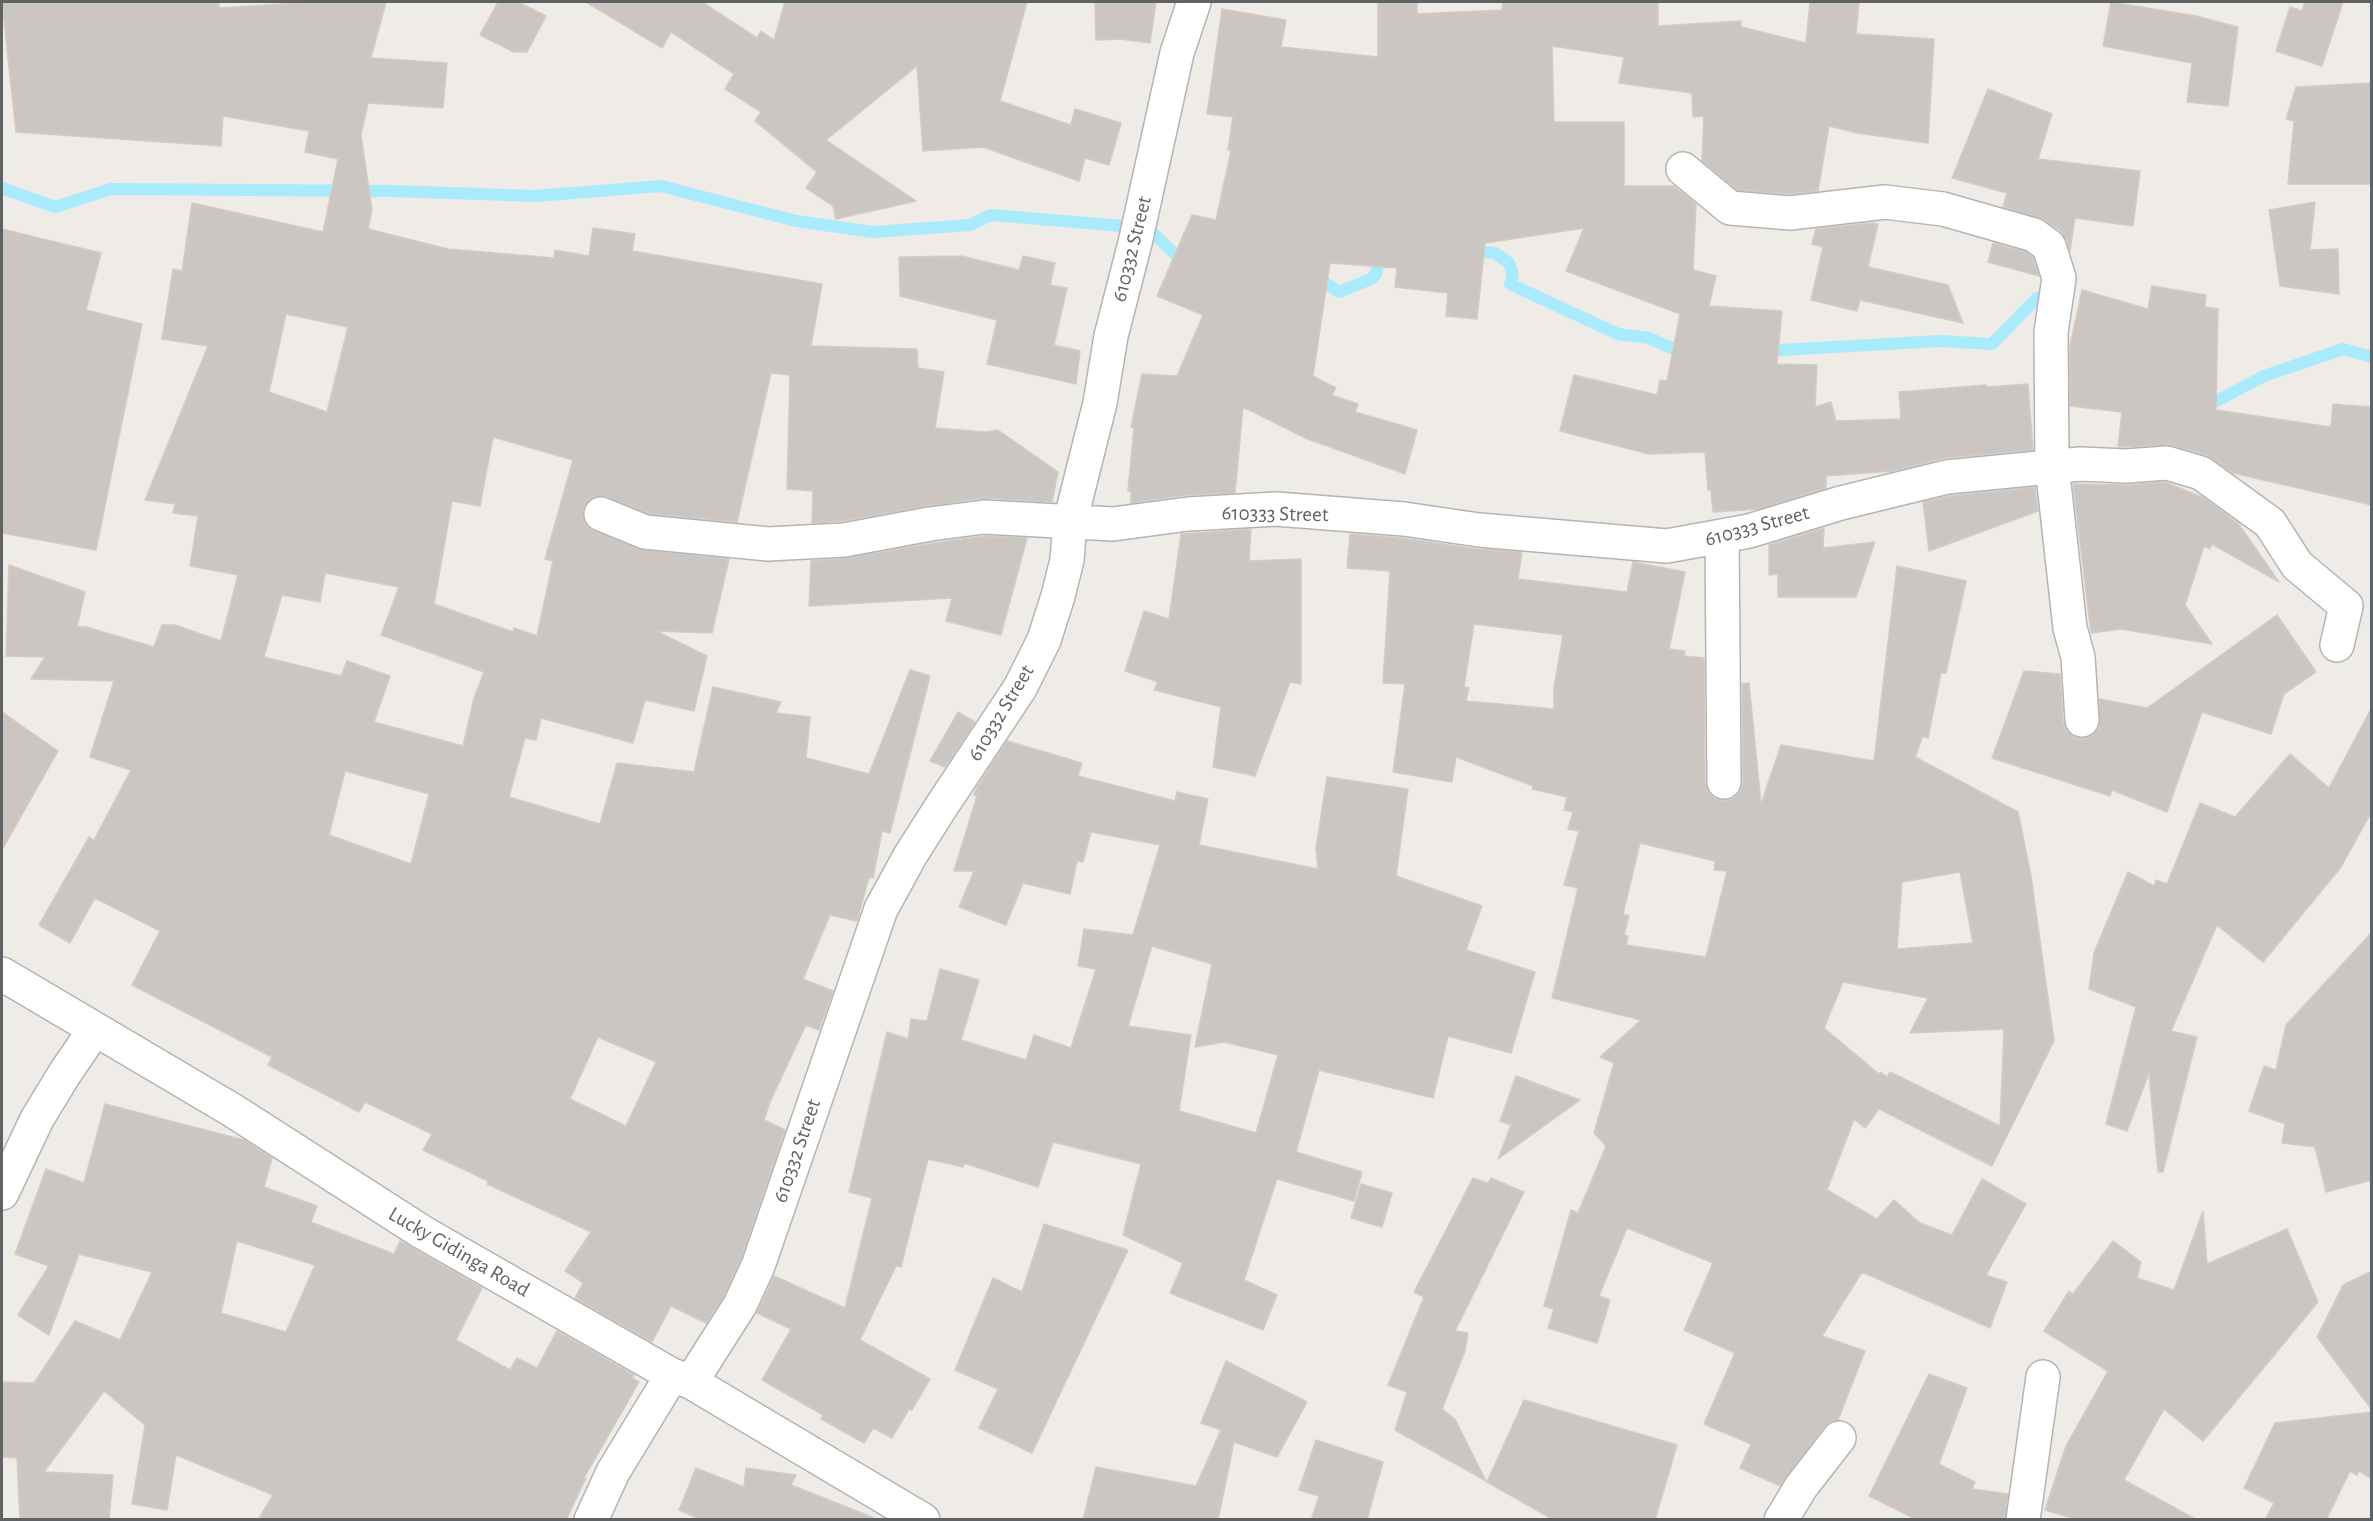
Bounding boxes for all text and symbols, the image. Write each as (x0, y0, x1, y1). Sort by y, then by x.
street label: 610332 Street (1107, 194, 1157, 304)
street label: 610333 Street (1221, 500, 1329, 528)
street label: 610333 Street (1702, 500, 1812, 552)
street label: 610332 Street (962, 660, 1040, 766)
street label: 610332 Street (768, 1096, 826, 1206)
street label: Lucky Gidinga Road (384, 1201, 534, 1303)

